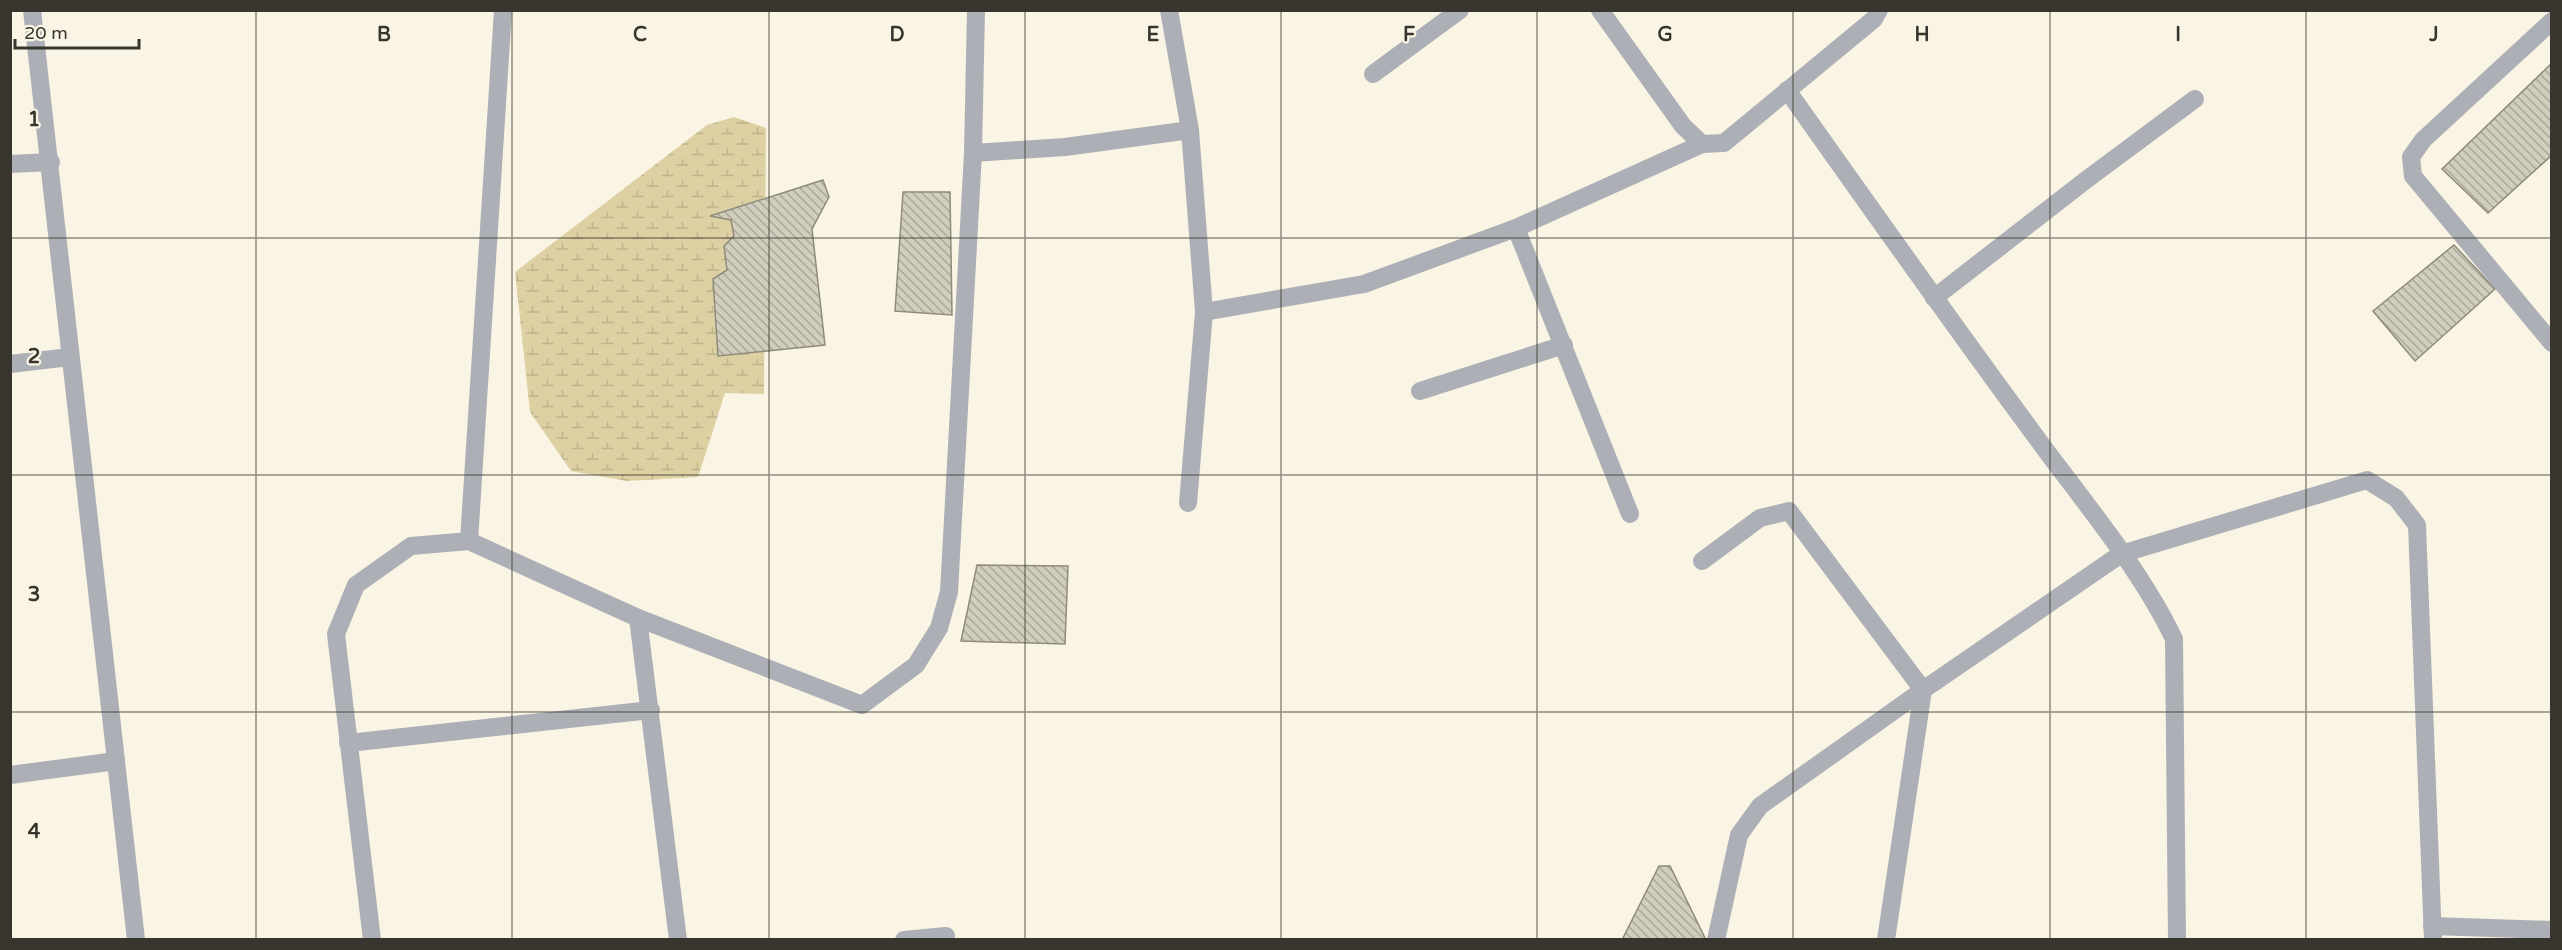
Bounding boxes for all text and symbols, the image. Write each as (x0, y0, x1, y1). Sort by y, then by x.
scale bar (15, 12, 140, 50)
text: 20 m (24, 22, 68, 44)
text: B (377, 23, 391, 47)
text: C (633, 23, 647, 47)
text: D (889, 23, 905, 47)
text: E (1147, 23, 1160, 47)
text: F (1403, 23, 1415, 47)
text: G (1657, 23, 1673, 47)
text: H (1914, 23, 1930, 47)
text: I (2175, 23, 2181, 47)
text: J (2428, 23, 2439, 47)
text: 1 (28, 108, 40, 132)
text: 2 (28, 345, 40, 369)
text: 3 (28, 583, 40, 607)
text: 4 (28, 820, 41, 844)

